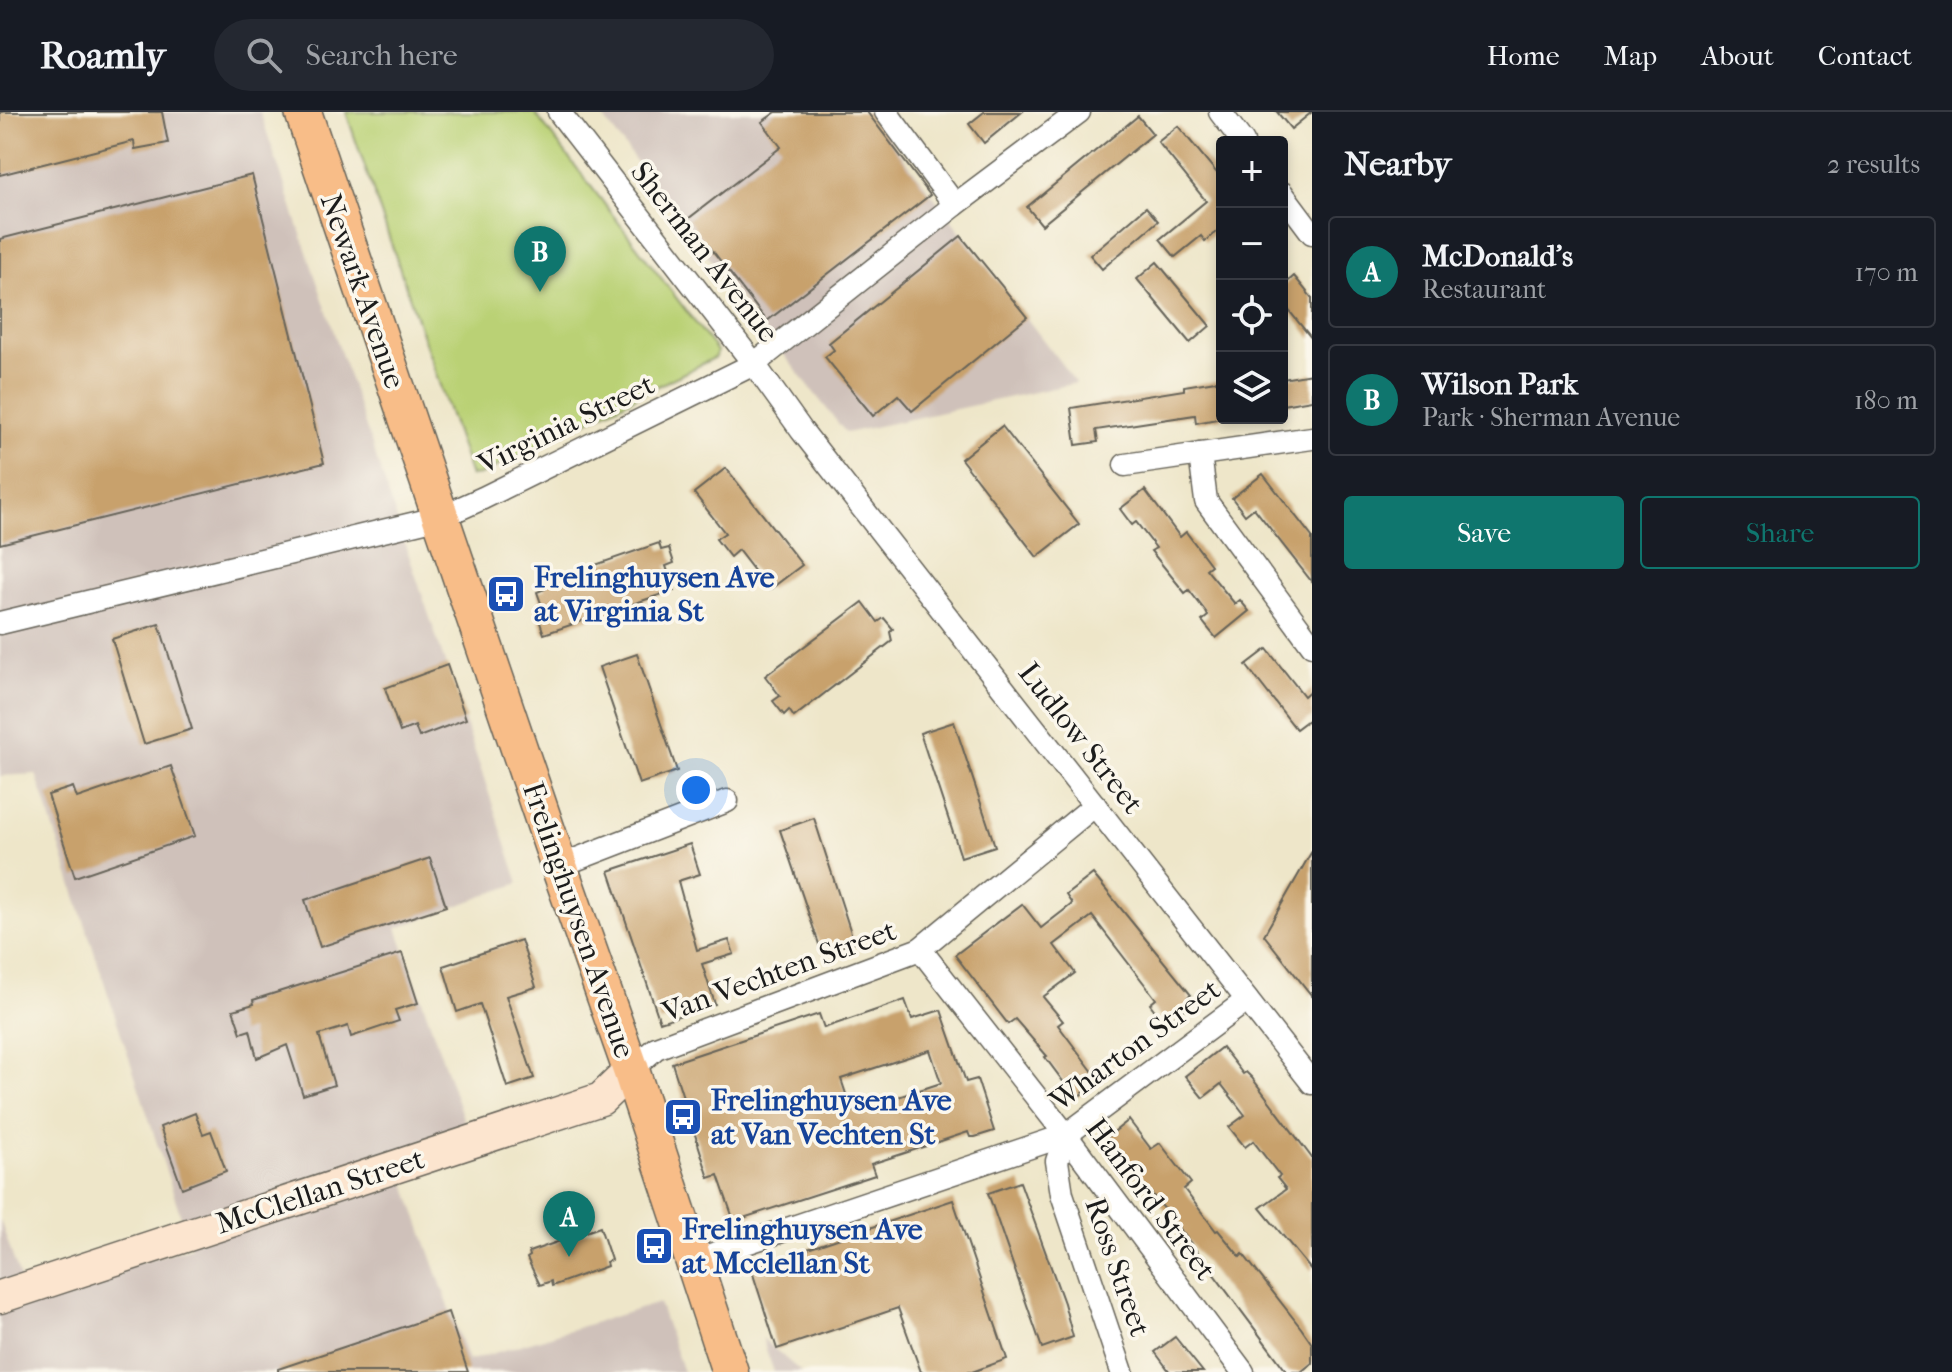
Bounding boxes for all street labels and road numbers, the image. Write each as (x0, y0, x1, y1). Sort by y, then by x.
street label: Sherman Avenue (623, 155, 786, 350)
street label: Newark Avenue (313, 189, 412, 393)
street label: Virginia Street (471, 367, 660, 483)
street label: Ludlow Street (1011, 656, 1151, 821)
street label: Frelinghuysen Avenue (515, 778, 642, 1063)
street label: Van Vechten Street (657, 913, 901, 1030)
street label: Wharton Street (1043, 972, 1227, 1119)
street label: Hanford Street (1078, 1111, 1223, 1287)
street label: McClellan Street (212, 1141, 429, 1242)
street label: Ross Street (1077, 1193, 1158, 1341)

